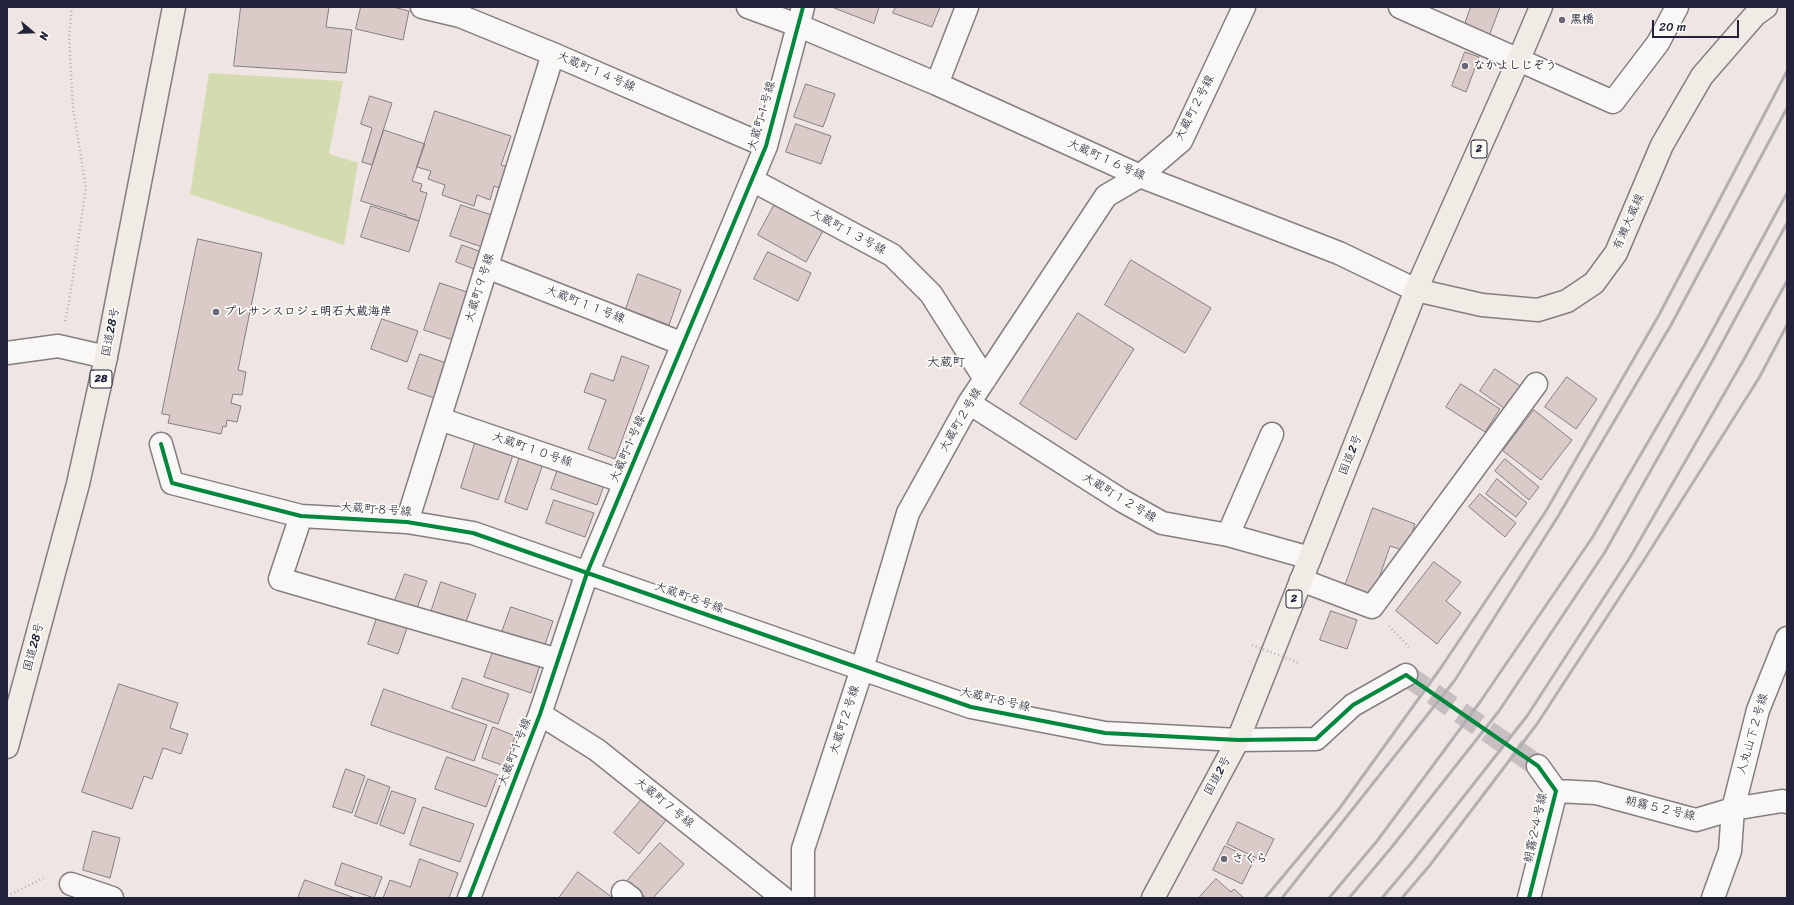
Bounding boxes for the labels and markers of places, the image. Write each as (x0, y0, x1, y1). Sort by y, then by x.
place label: 黒橋 (1570, 13, 1594, 27)
marker: 黒橋 (1557, 15, 1567, 25)
place label: なかよしじぞう (1473, 59, 1557, 73)
marker: なかよしじぞう (1460, 61, 1470, 71)
place label: プレサンスロジェ明石大蔵海岸 (224, 305, 392, 319)
marker: プレサンスロジェ明石大蔵海岸 (211, 307, 221, 317)
place label: さくら (1232, 852, 1268, 866)
marker: さくら (1219, 854, 1229, 864)

